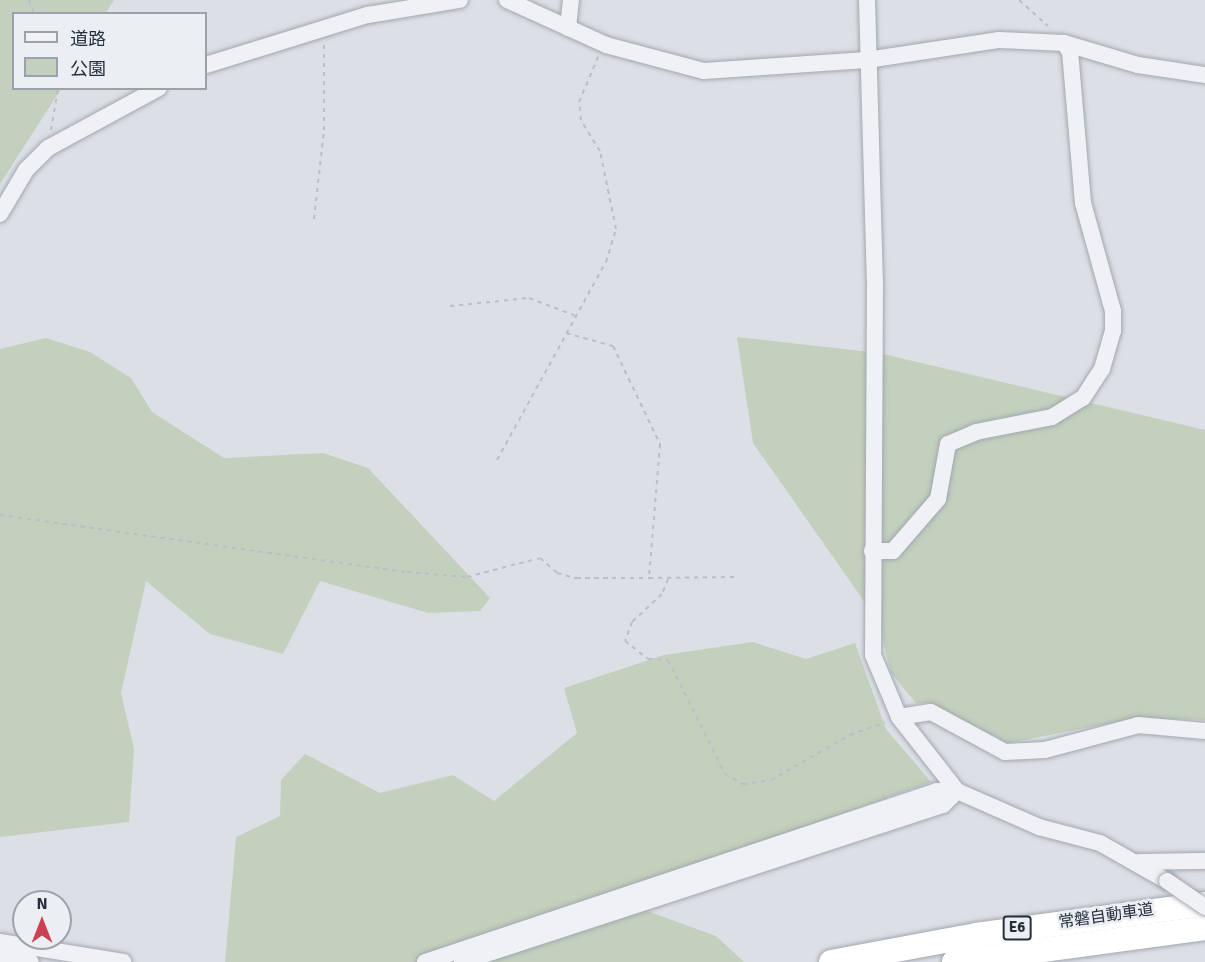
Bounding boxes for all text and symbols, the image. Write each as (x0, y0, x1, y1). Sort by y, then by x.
legend (12, 12, 207, 90)
text: 道路 (70, 28, 106, 50)
text: 公園 (70, 58, 106, 80)
north arrow (12, 890, 72, 950)
text: N (36, 894, 48, 914)
street label: 常磐自動車道 (1057, 900, 1155, 932)
road number: E6 (1002, 916, 1032, 940)

